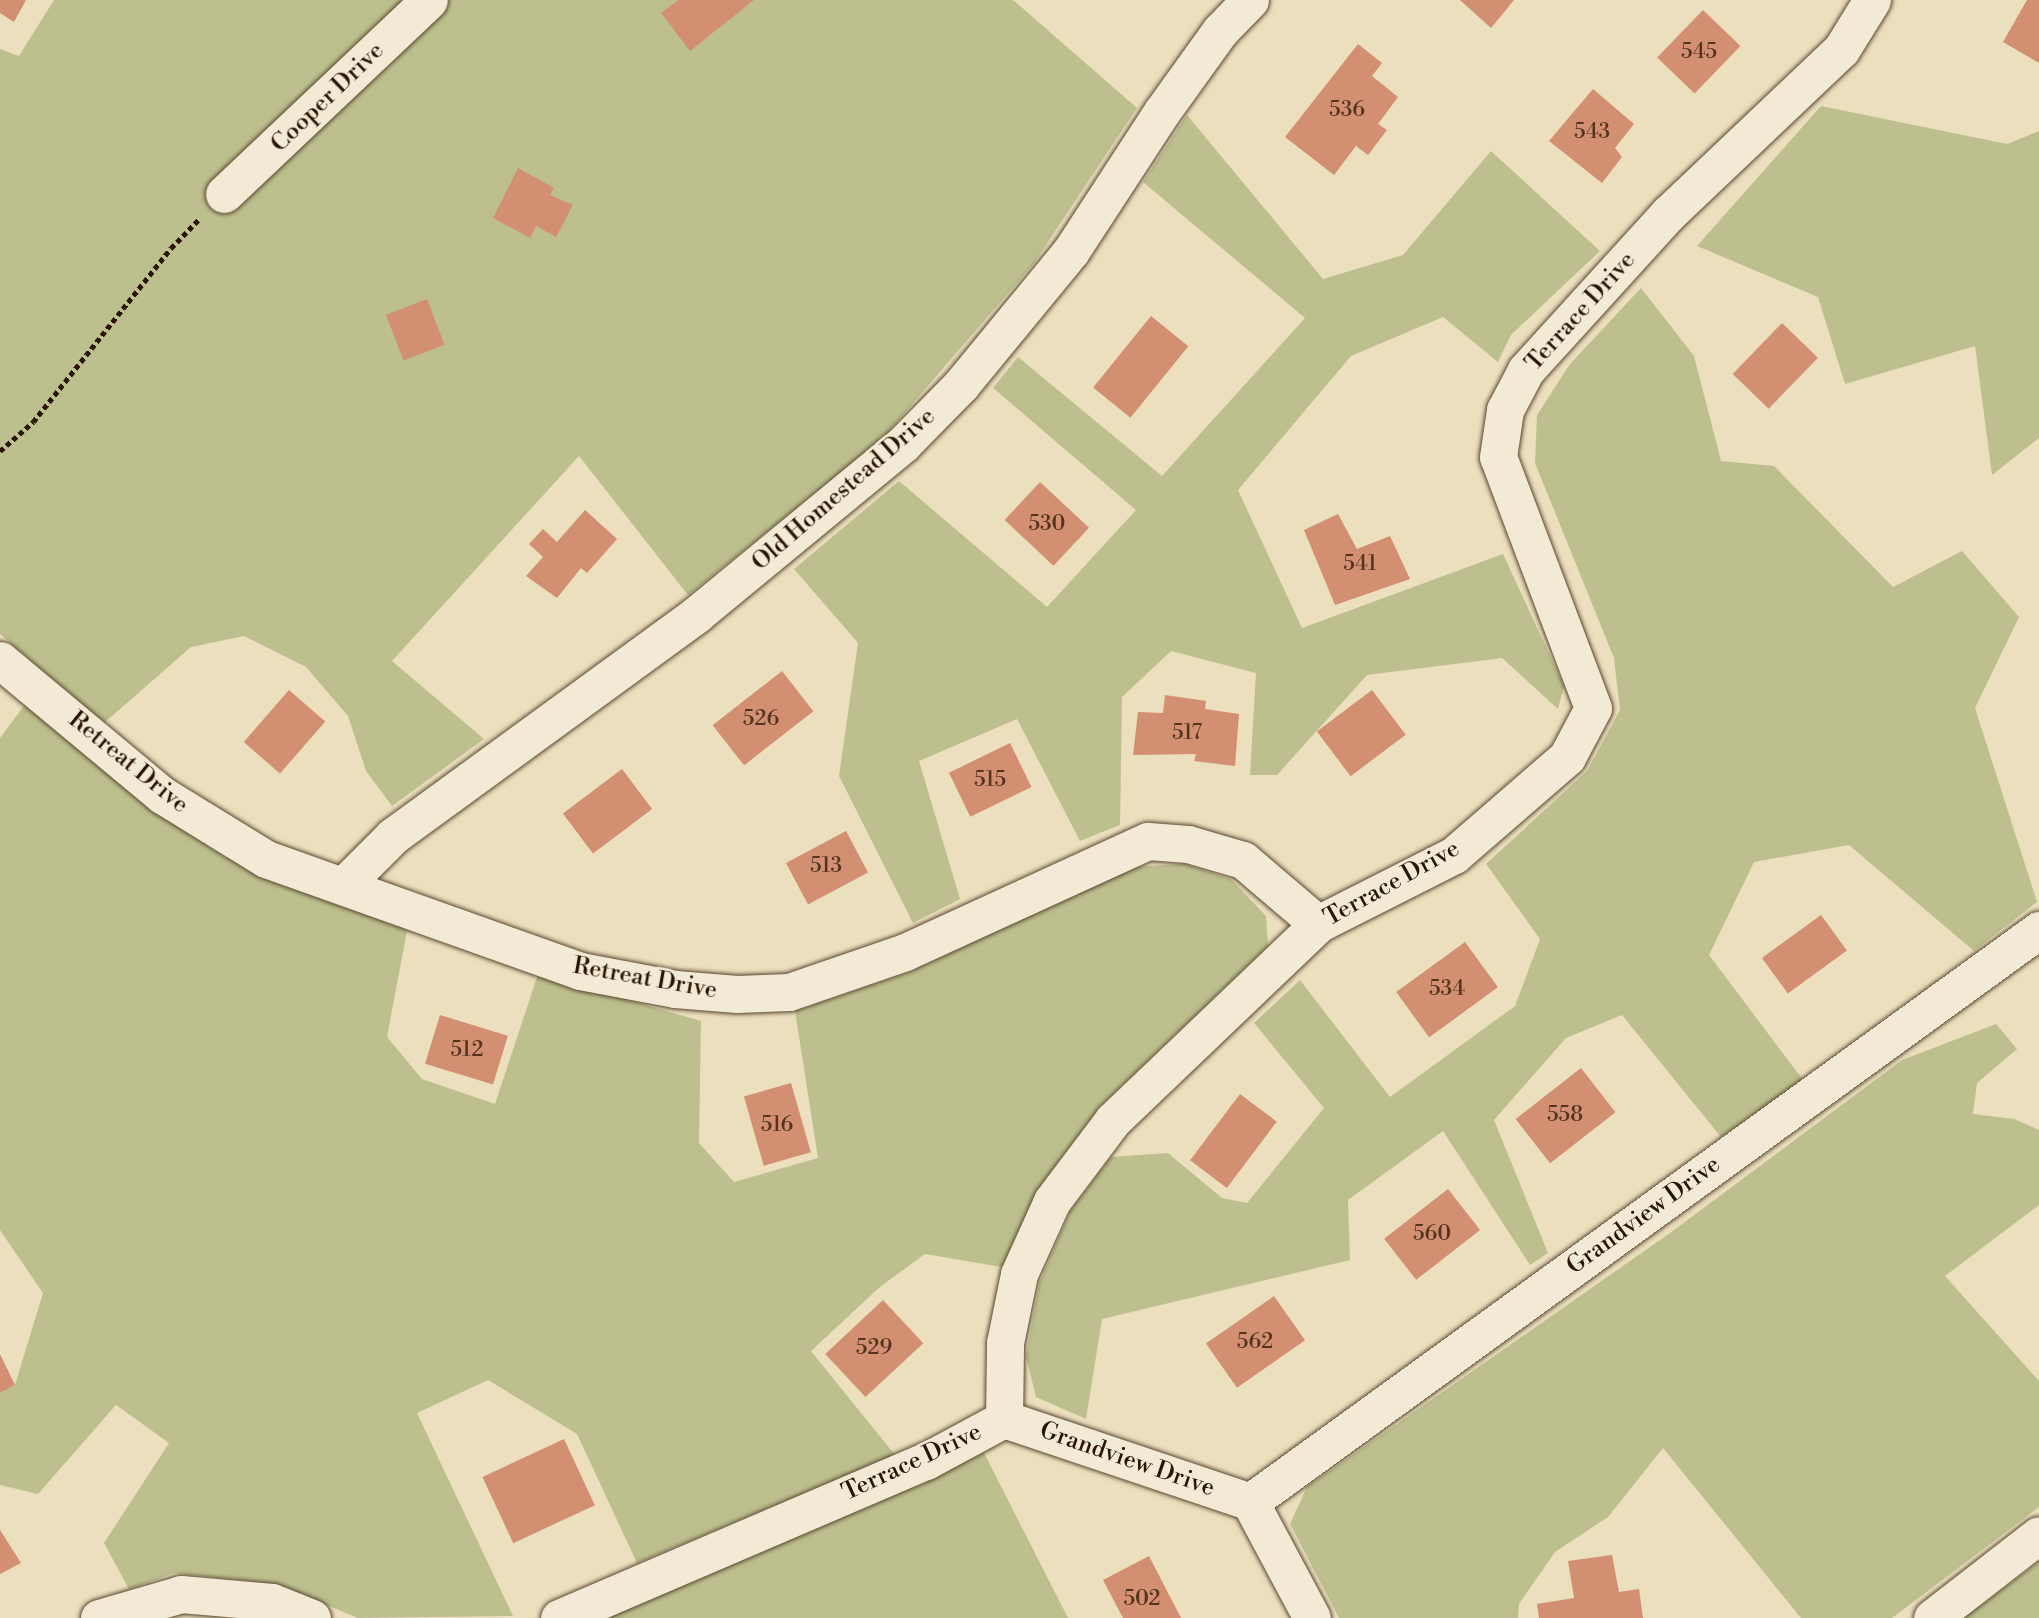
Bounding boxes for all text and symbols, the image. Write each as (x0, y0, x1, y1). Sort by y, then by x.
street label: Cooper Drive (266, 37, 390, 159)
house number: 545 (1681, 39, 1717, 65)
house number: 536 (1329, 97, 1365, 123)
house number: 543 (1574, 119, 1610, 145)
street label: Terrace Drive (1520, 246, 1642, 378)
street label: Old Homestead Drive (747, 403, 941, 577)
house number: 530 (1028, 511, 1066, 537)
house number: 541 (1343, 551, 1377, 577)
street label: Retreat Drive (62, 706, 194, 820)
house number: 526 (743, 706, 779, 732)
house number: 517 (1172, 720, 1202, 746)
house number: 515 (974, 767, 1006, 793)
street label: Terrace Drive (1319, 835, 1465, 933)
house number: 513 (810, 853, 842, 879)
street label: Retreat Drive (571, 952, 719, 1006)
house number: 534 (1429, 976, 1465, 1002)
house number: 512 (450, 1037, 484, 1063)
house number: 558 (1547, 1102, 1583, 1128)
house number: 516 (761, 1112, 793, 1138)
street label: Grandview Drive (1562, 1151, 1726, 1281)
house number: 560 (1413, 1221, 1451, 1247)
house number: 562 (1237, 1329, 1273, 1355)
house number: 529 (856, 1335, 892, 1361)
street label: Grandview Drive (1036, 1417, 1218, 1503)
street label: Terrace Drive (838, 1418, 986, 1508)
house number: 502 (1123, 1586, 1161, 1612)

